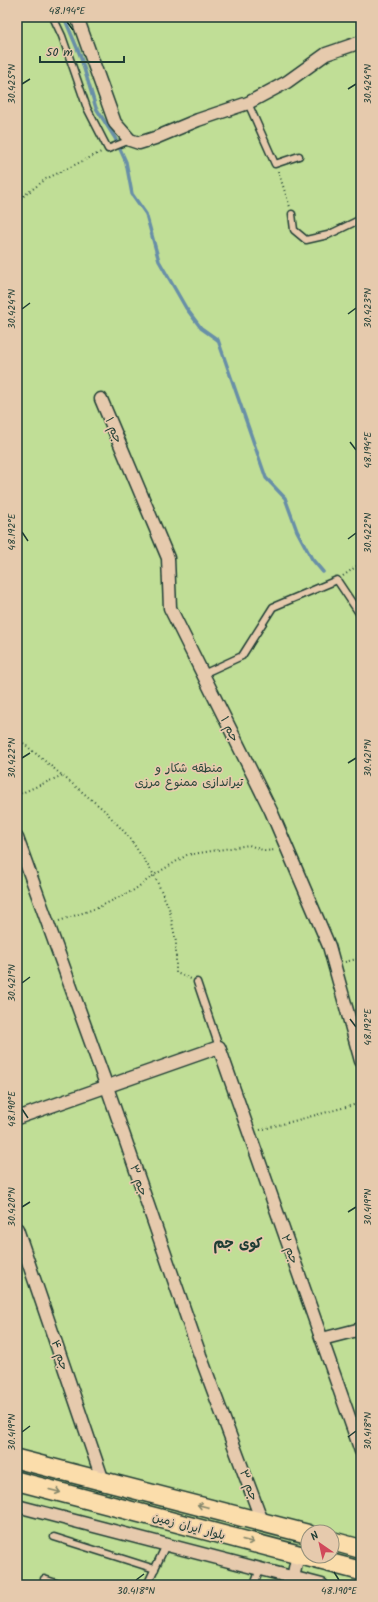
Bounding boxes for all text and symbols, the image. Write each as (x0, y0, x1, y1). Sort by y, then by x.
text: 48.194°E (49, 3, 86, 19)
scale bar (40, 38, 124, 64)
text: 50 m (46, 43, 73, 62)
text: 30.425°N (4, 64, 20, 104)
text: 30.424°N (360, 64, 376, 104)
text: 30.423°N (360, 288, 376, 328)
text: 30.424°N (4, 289, 20, 329)
street label: جم ۱ (100, 414, 127, 446)
text: 48.194°E (360, 431, 376, 468)
text: 48.192°E (4, 512, 20, 550)
text: 30.422°N (360, 513, 376, 553)
street label: جم ۱ (215, 713, 244, 745)
text: 30.422°N (4, 738, 20, 778)
text: 30.421°N (360, 739, 376, 777)
park label: منطقه شکار و تیراندازی ممنوع مرزی (135, 759, 244, 792)
text: 30.421°N (4, 964, 20, 1002)
text: 48.192°E (360, 1007, 376, 1045)
text: 48.190°E (4, 1090, 20, 1127)
street label: جم ۳ (124, 1162, 153, 1198)
text: 30.420°N (4, 1187, 20, 1227)
text: 30.419°N (360, 1188, 376, 1225)
street label: جم ۲ (276, 1232, 303, 1267)
district label: کوی جم (214, 1233, 263, 1255)
street label: جم ۴ (45, 1337, 74, 1373)
text: 30.418°N (360, 1412, 376, 1450)
text: 30.419°N (4, 1413, 20, 1450)
street label: جم ۳ (234, 1467, 263, 1503)
one-way arrow (48, 1487, 61, 1495)
one-way arrow (196, 1502, 209, 1510)
street label: بلوار ایران زمین (150, 1508, 228, 1545)
north arrow (300, 1524, 340, 1564)
text: N (307, 1527, 323, 1546)
one-way arrow (241, 1538, 254, 1546)
text: 30.418°N (117, 1583, 155, 1599)
text: 48.190°E (321, 1583, 358, 1599)

